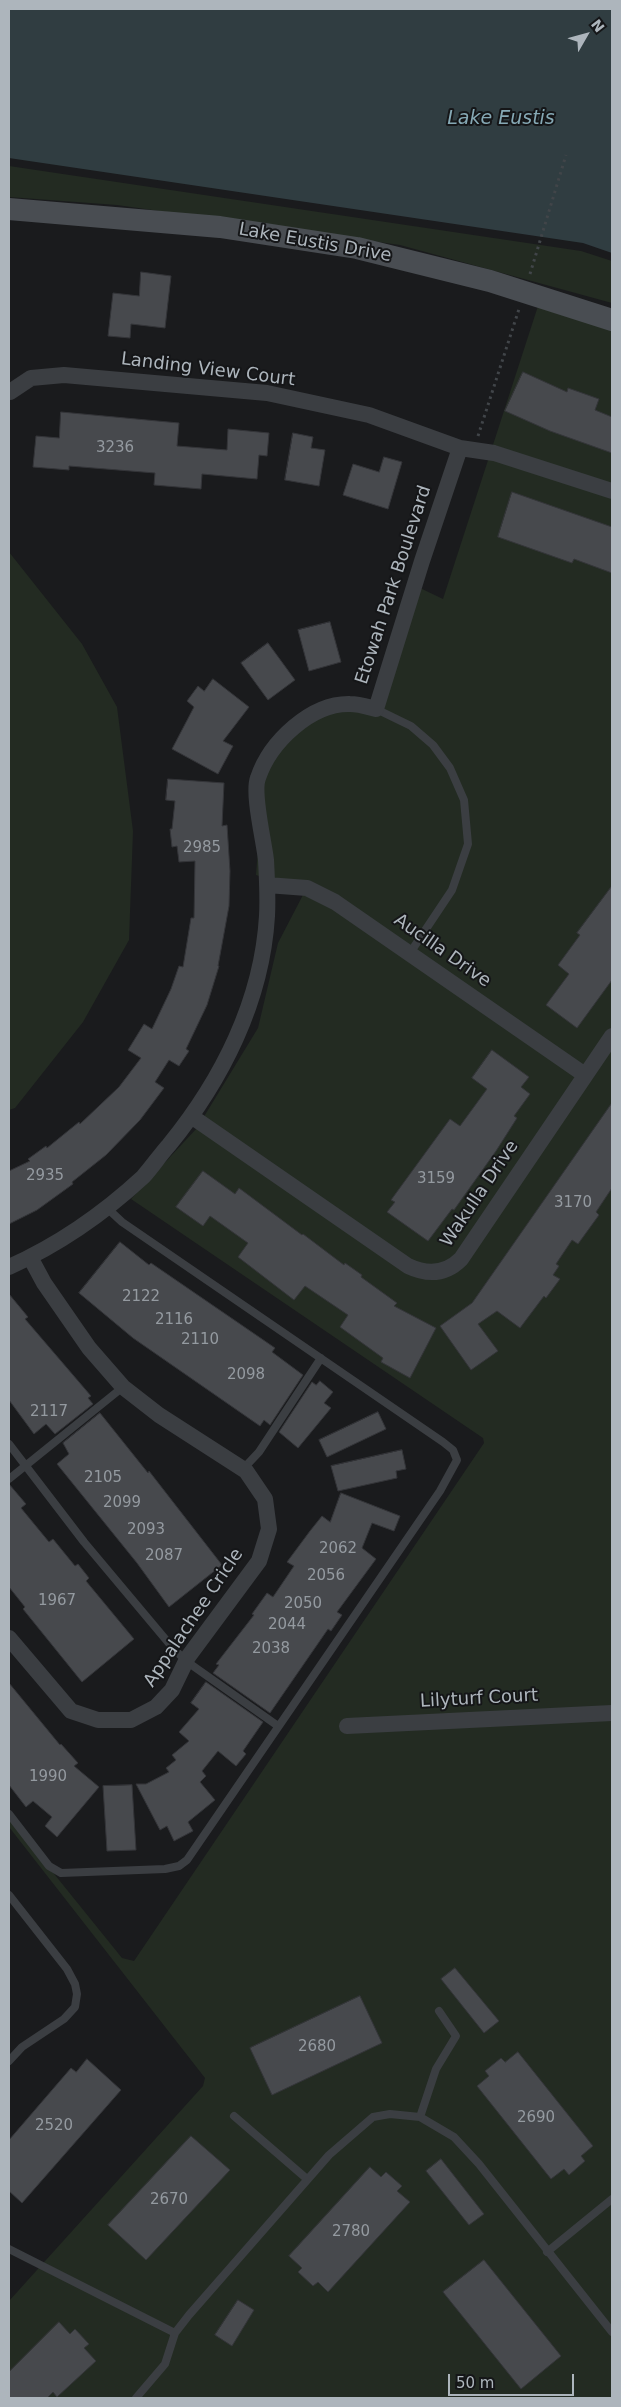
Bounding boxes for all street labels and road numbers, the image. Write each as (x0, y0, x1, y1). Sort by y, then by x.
street label: Lake Eustis Drive (237, 219, 393, 267)
street label: Landing View Court (120, 349, 296, 391)
street label: Etowah Park Boulevard (352, 483, 436, 687)
street label: Aucilla Drive (389, 910, 495, 992)
street label: Wakulla Drive (436, 1137, 524, 1251)
street label: Appalachee Cricle (140, 1545, 248, 1691)
street label: Lilyturf Court (419, 1685, 539, 1713)

